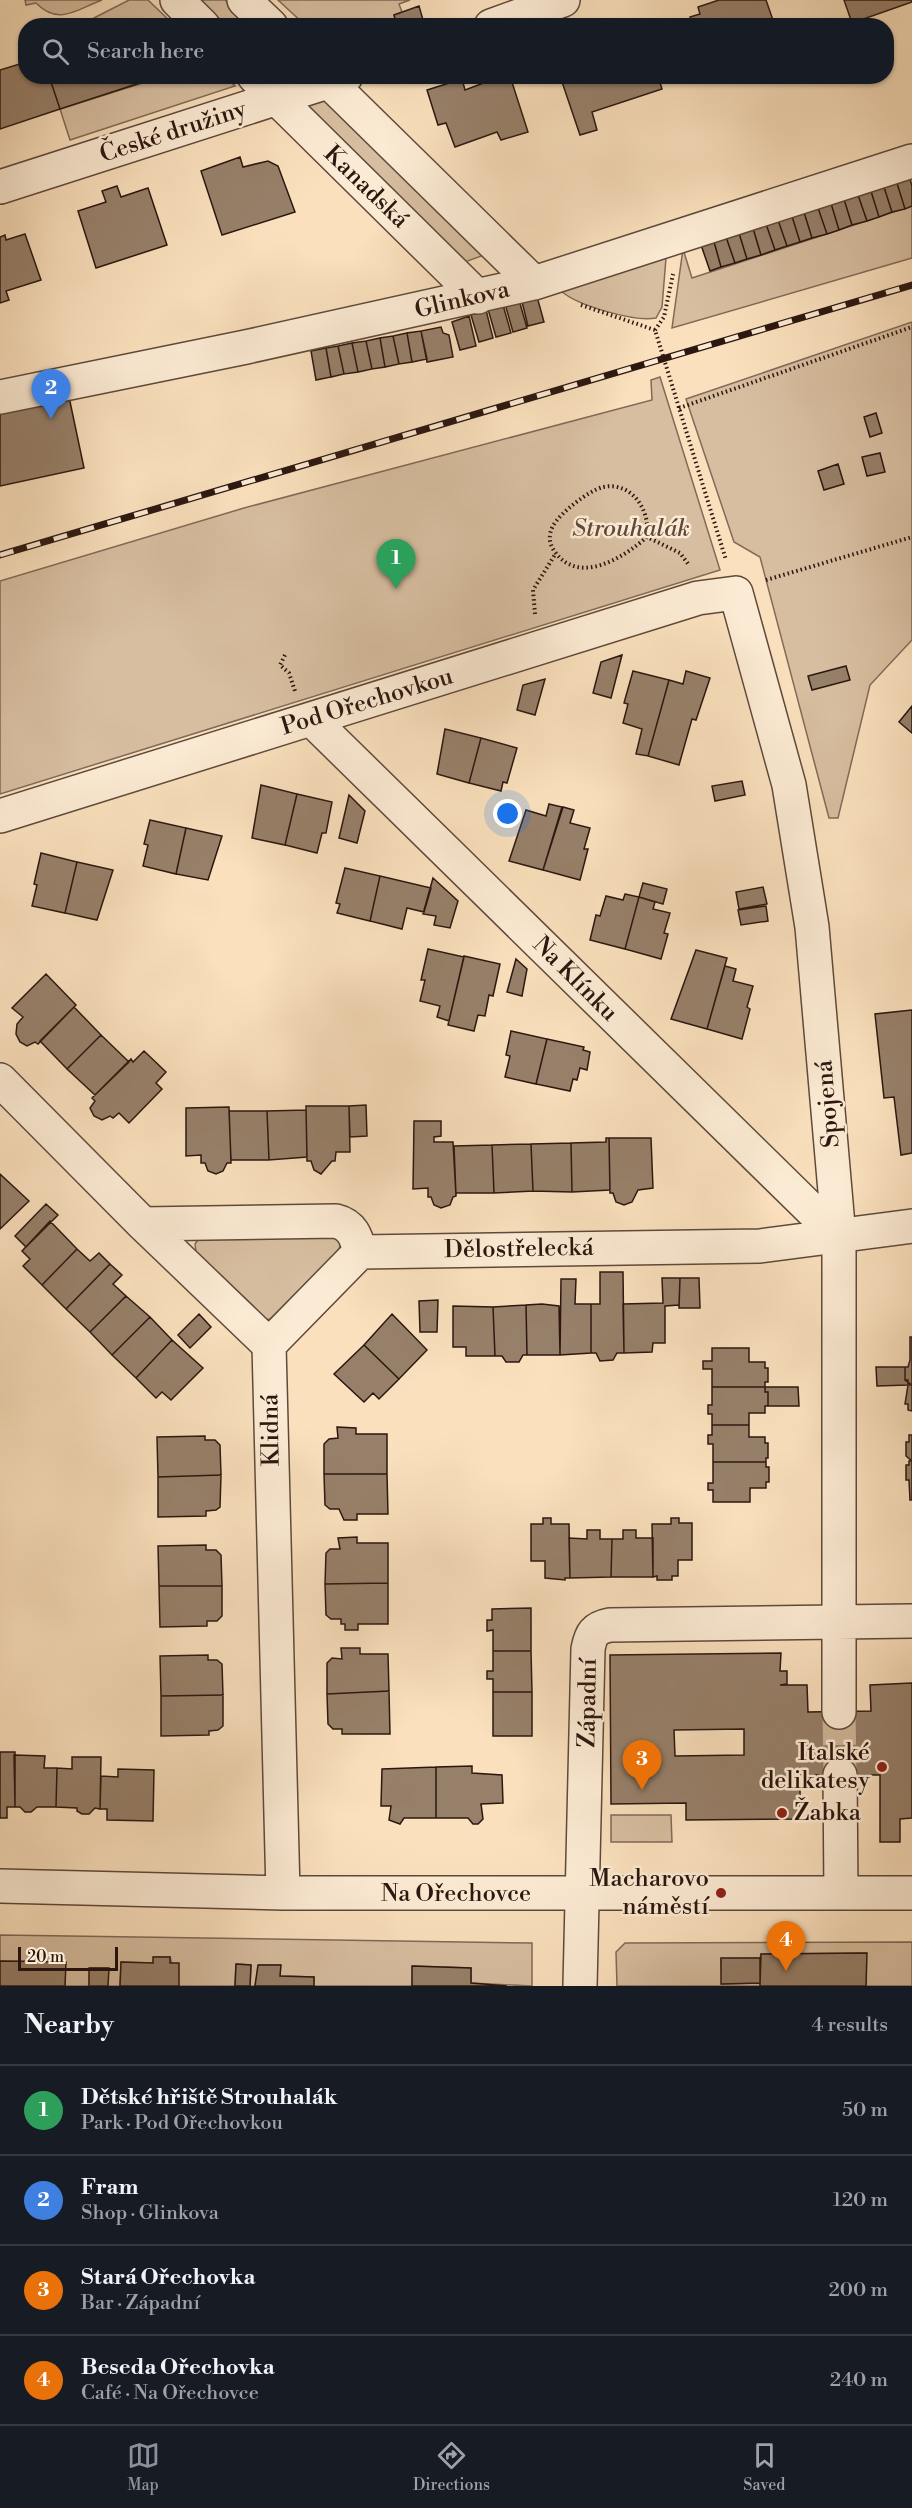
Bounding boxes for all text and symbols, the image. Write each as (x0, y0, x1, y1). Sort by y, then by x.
search box (18, 18, 894, 84)
icon: search (39, 35, 72, 68)
text: Search here (87, 38, 204, 65)
street label: České družiny (95, 92, 250, 170)
street label: Kanadská (317, 139, 415, 235)
street label: Glinkova (412, 274, 513, 325)
pin: 2 (32, 370, 70, 419)
park label: Strouhalák (572, 514, 690, 544)
pin: 1 (376, 540, 416, 589)
street label: Pod Ořechovkou (277, 661, 457, 742)
your location (493, 799, 522, 828)
street label: Na Klínku (526, 930, 624, 1028)
street label: Spojená (809, 1058, 847, 1149)
street label: Dělostřelecká (444, 1233, 595, 1265)
street label: Klidná (255, 1393, 287, 1467)
street label: Západní (572, 1657, 604, 1748)
place label: Italské delikatesy (761, 1738, 870, 1796)
pin: 3 (622, 1740, 662, 1790)
marker: Italské delikatesy (875, 1760, 889, 1774)
place label: Žabka (794, 1797, 862, 1828)
marker: Žabka (775, 1806, 789, 1820)
place label: Macharovo náměstí (589, 1864, 710, 1922)
street label: Na Ořechovce (381, 1879, 531, 1909)
marker: Macharovo náměstí (714, 1886, 728, 1900)
pin: 4 (766, 1922, 806, 1971)
scale bar (18, 1944, 118, 1972)
text: 20 m (27, 1947, 64, 1967)
text: Nearby (24, 2009, 114, 2041)
text: 4 results (811, 2013, 888, 2038)
text: Dětské hřiště Strouhalák (81, 2084, 337, 2111)
text: 1 (39, 2098, 48, 2123)
text: 50 m (842, 2098, 888, 2123)
text: Park · Pod Ořechovkou (81, 2111, 283, 2136)
text: Fram (81, 2174, 139, 2201)
text: 2 (37, 2188, 50, 2213)
text: 120 m (833, 2188, 888, 2213)
text: Shop · Glinkova (81, 2201, 219, 2226)
text: Stará Ořechovka (81, 2264, 255, 2291)
text: 3 (37, 2278, 50, 2303)
text: 200 m (828, 2278, 888, 2303)
text: Bar · Západní (81, 2291, 200, 2316)
text: Beseda Ořechovka (81, 2354, 275, 2381)
text: 4 (37, 2368, 50, 2393)
text: 240 m (830, 2368, 888, 2393)
text: Café · Na Ořechovce (81, 2381, 259, 2406)
tab: Map (127, 2439, 160, 2495)
tab: Directions (413, 2439, 490, 2495)
tab: Saved (743, 2439, 785, 2495)

